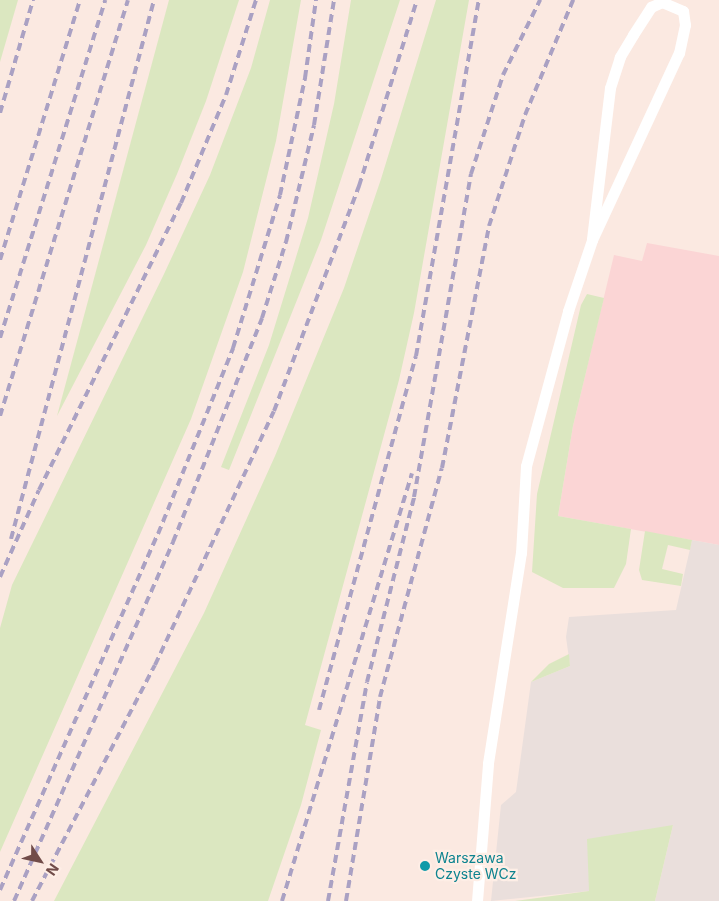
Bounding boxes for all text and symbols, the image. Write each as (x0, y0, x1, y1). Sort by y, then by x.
north arrow (15, 836, 65, 886)
place label: Warszawa Czyste WCz (435, 850, 517, 882)
marker: Warszawa Czyste WCz (419, 860, 431, 872)
text: N (43, 861, 63, 879)

